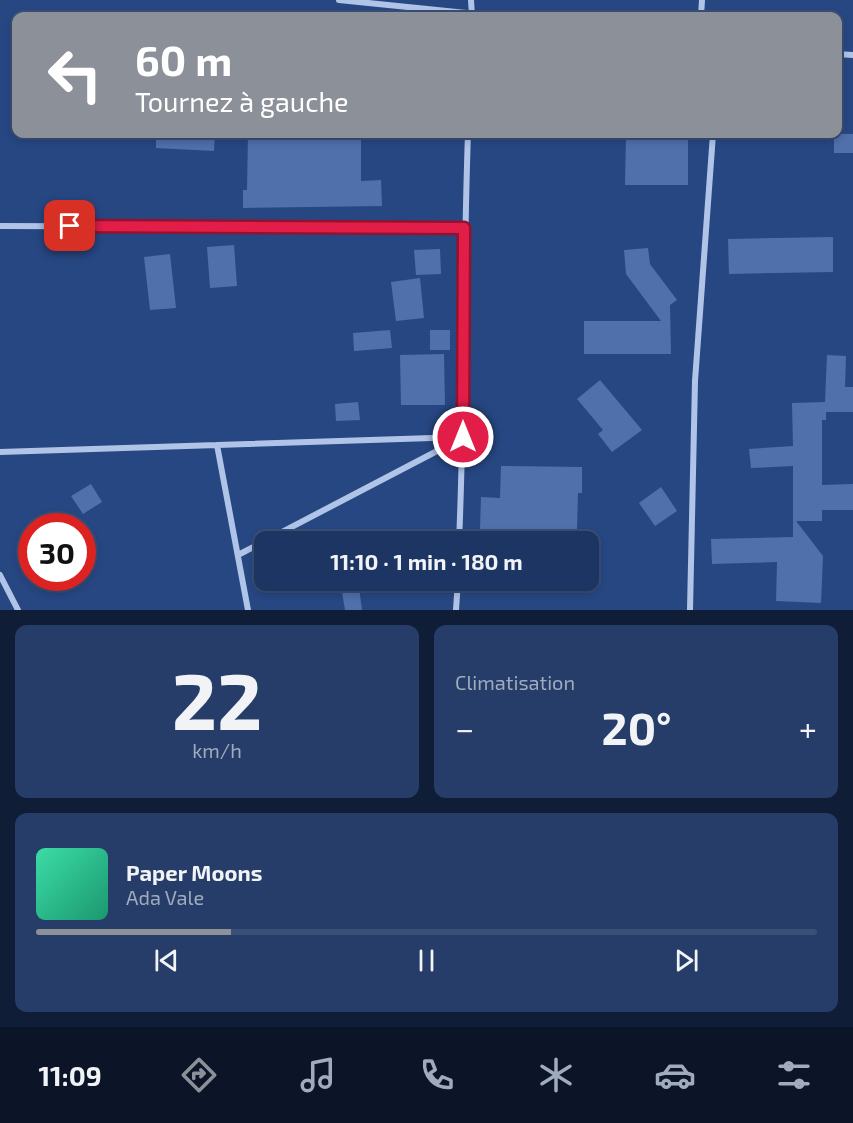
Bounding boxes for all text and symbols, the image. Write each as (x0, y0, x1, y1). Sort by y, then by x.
text: 60 m (135, 34, 232, 84)
icon: left (36, 36, 114, 114)
text: Tournez à gauche (135, 85, 349, 117)
pin (44, 200, 95, 251)
icon: arrive (53, 209, 86, 242)
position arrow (431, 405, 495, 469)
speed limit sign: 30 (18, 513, 96, 591)
text: 11:10 · 1 min · 180 m (330, 548, 523, 574)
text: 22 (172, 652, 262, 746)
text: Climatisation (455, 670, 575, 694)
text: 20° (602, 700, 672, 754)
text: − (455, 708, 474, 748)
text: + (799, 708, 817, 748)
text: km/h (192, 738, 242, 762)
text: Paper Moons (126, 859, 262, 885)
text: Ada Vale (126, 885, 204, 909)
icon: previous (150, 944, 183, 977)
icon: pause (410, 944, 443, 977)
icon: next (670, 944, 703, 977)
icon: directions (178, 1054, 220, 1096)
icon: music (297, 1054, 339, 1096)
icon: phone (416, 1054, 458, 1096)
icon: climate (535, 1054, 577, 1096)
icon: car (654, 1054, 696, 1096)
icon: filters (773, 1054, 815, 1096)
text: 11:09 (38, 1059, 102, 1091)

